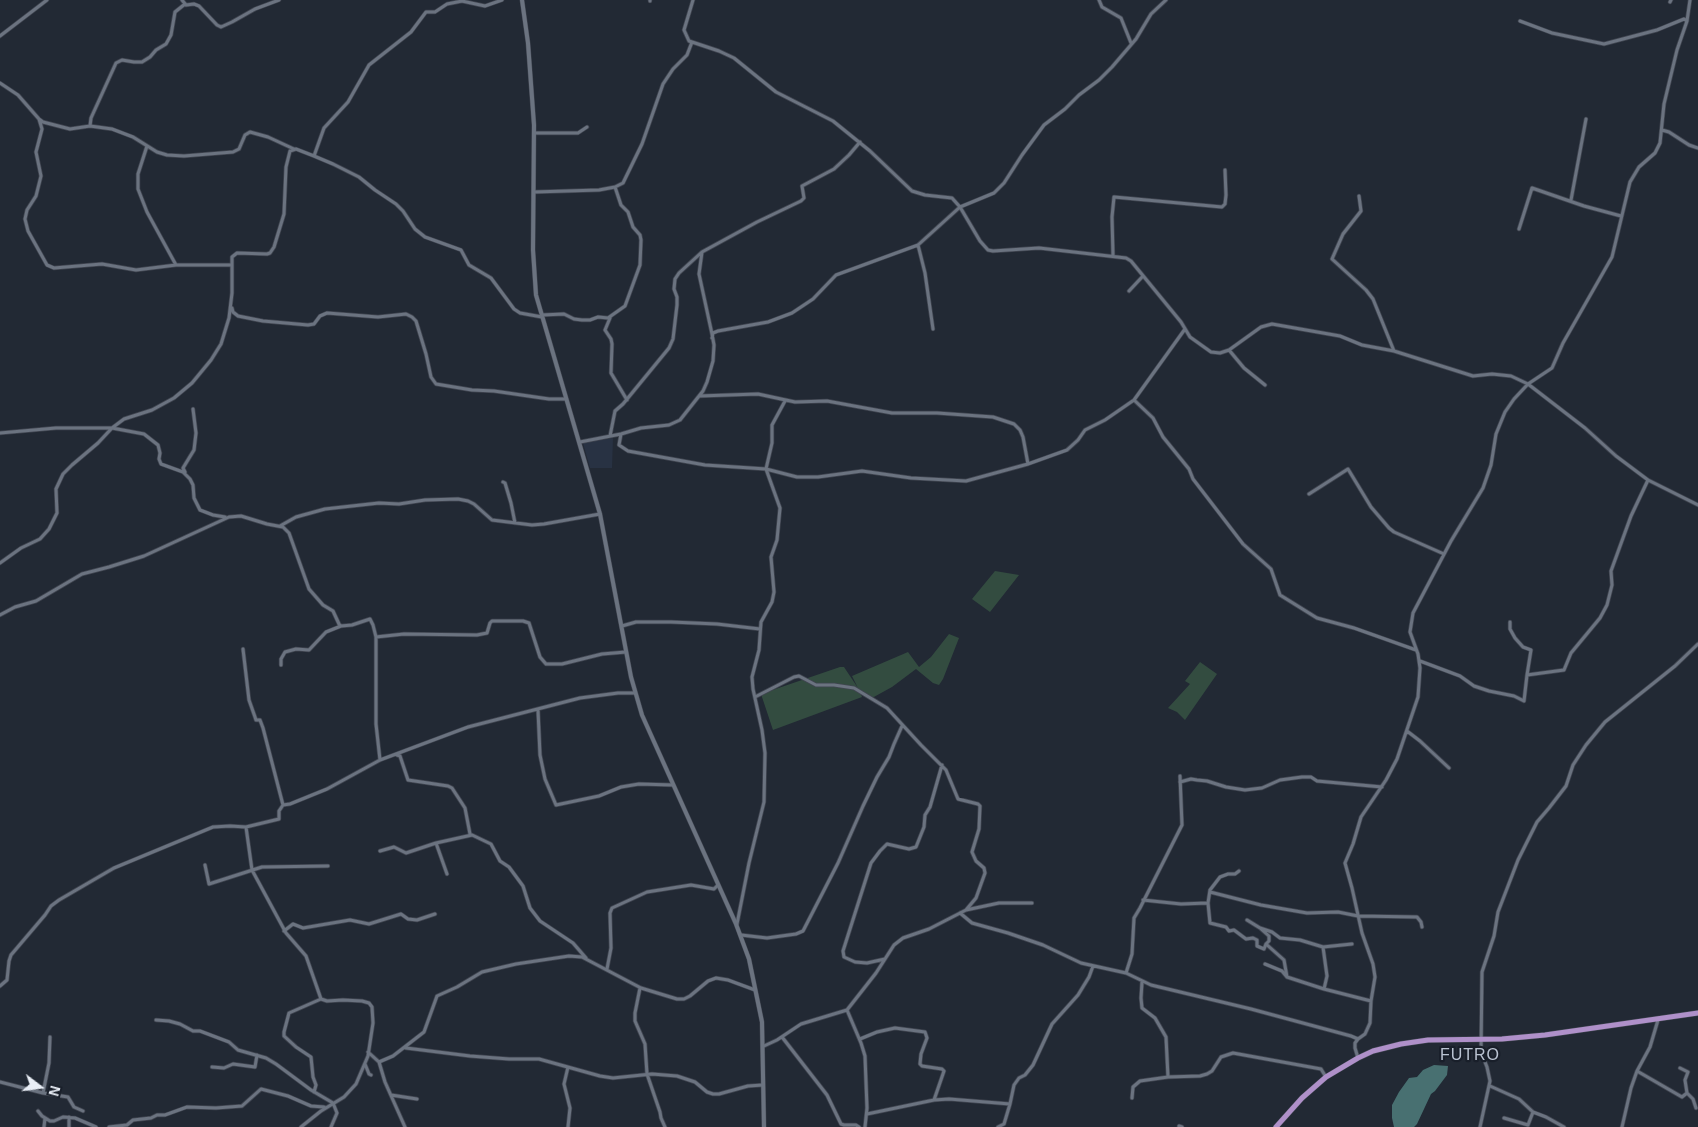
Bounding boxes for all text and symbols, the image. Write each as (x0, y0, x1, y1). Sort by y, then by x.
district label: FUTRO (1439, 1046, 1501, 1066)
north arrow (15, 1062, 65, 1112)
text: N (45, 1084, 64, 1098)

